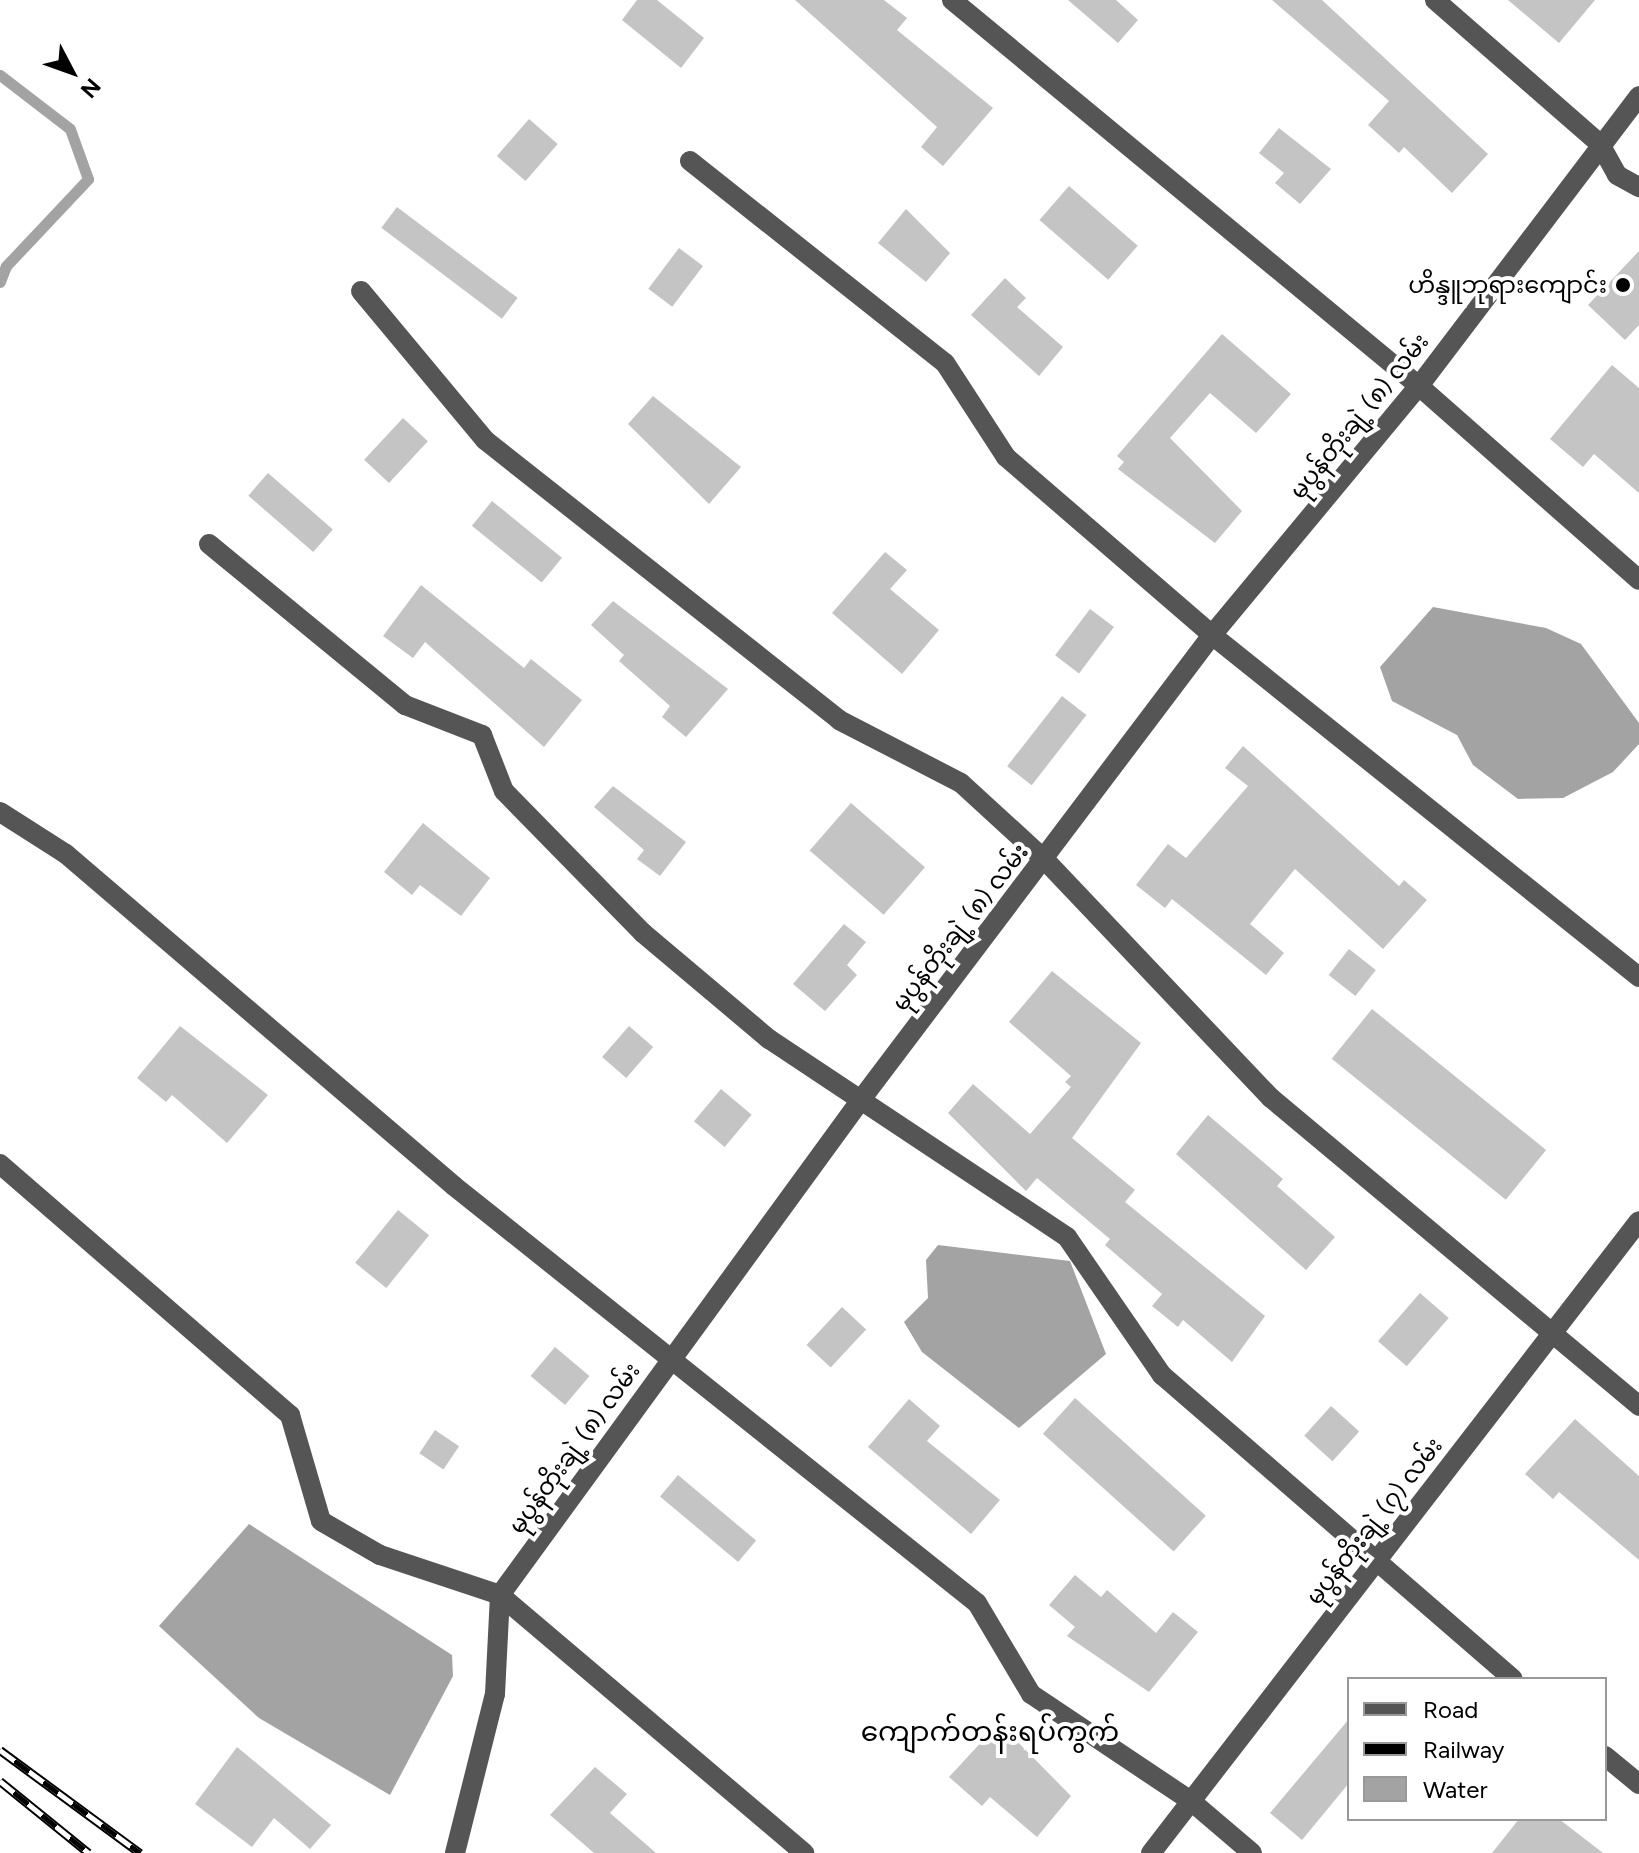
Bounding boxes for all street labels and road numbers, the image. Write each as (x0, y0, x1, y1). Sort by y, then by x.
street label: မုပွန်တိုးချဲ့ (၈) လမ်း (1283, 327, 1435, 505)
street label: မုပွန်တိုးချဲ့ (၈) လမ်း (886, 838, 1034, 1016)
street label: မုပွန်တိုးချဲ့ (၈) လမ်း (502, 1357, 646, 1539)
street label: မုပွန်တိုးချဲ့ (၇) လမ်း (1300, 1432, 1448, 1610)

